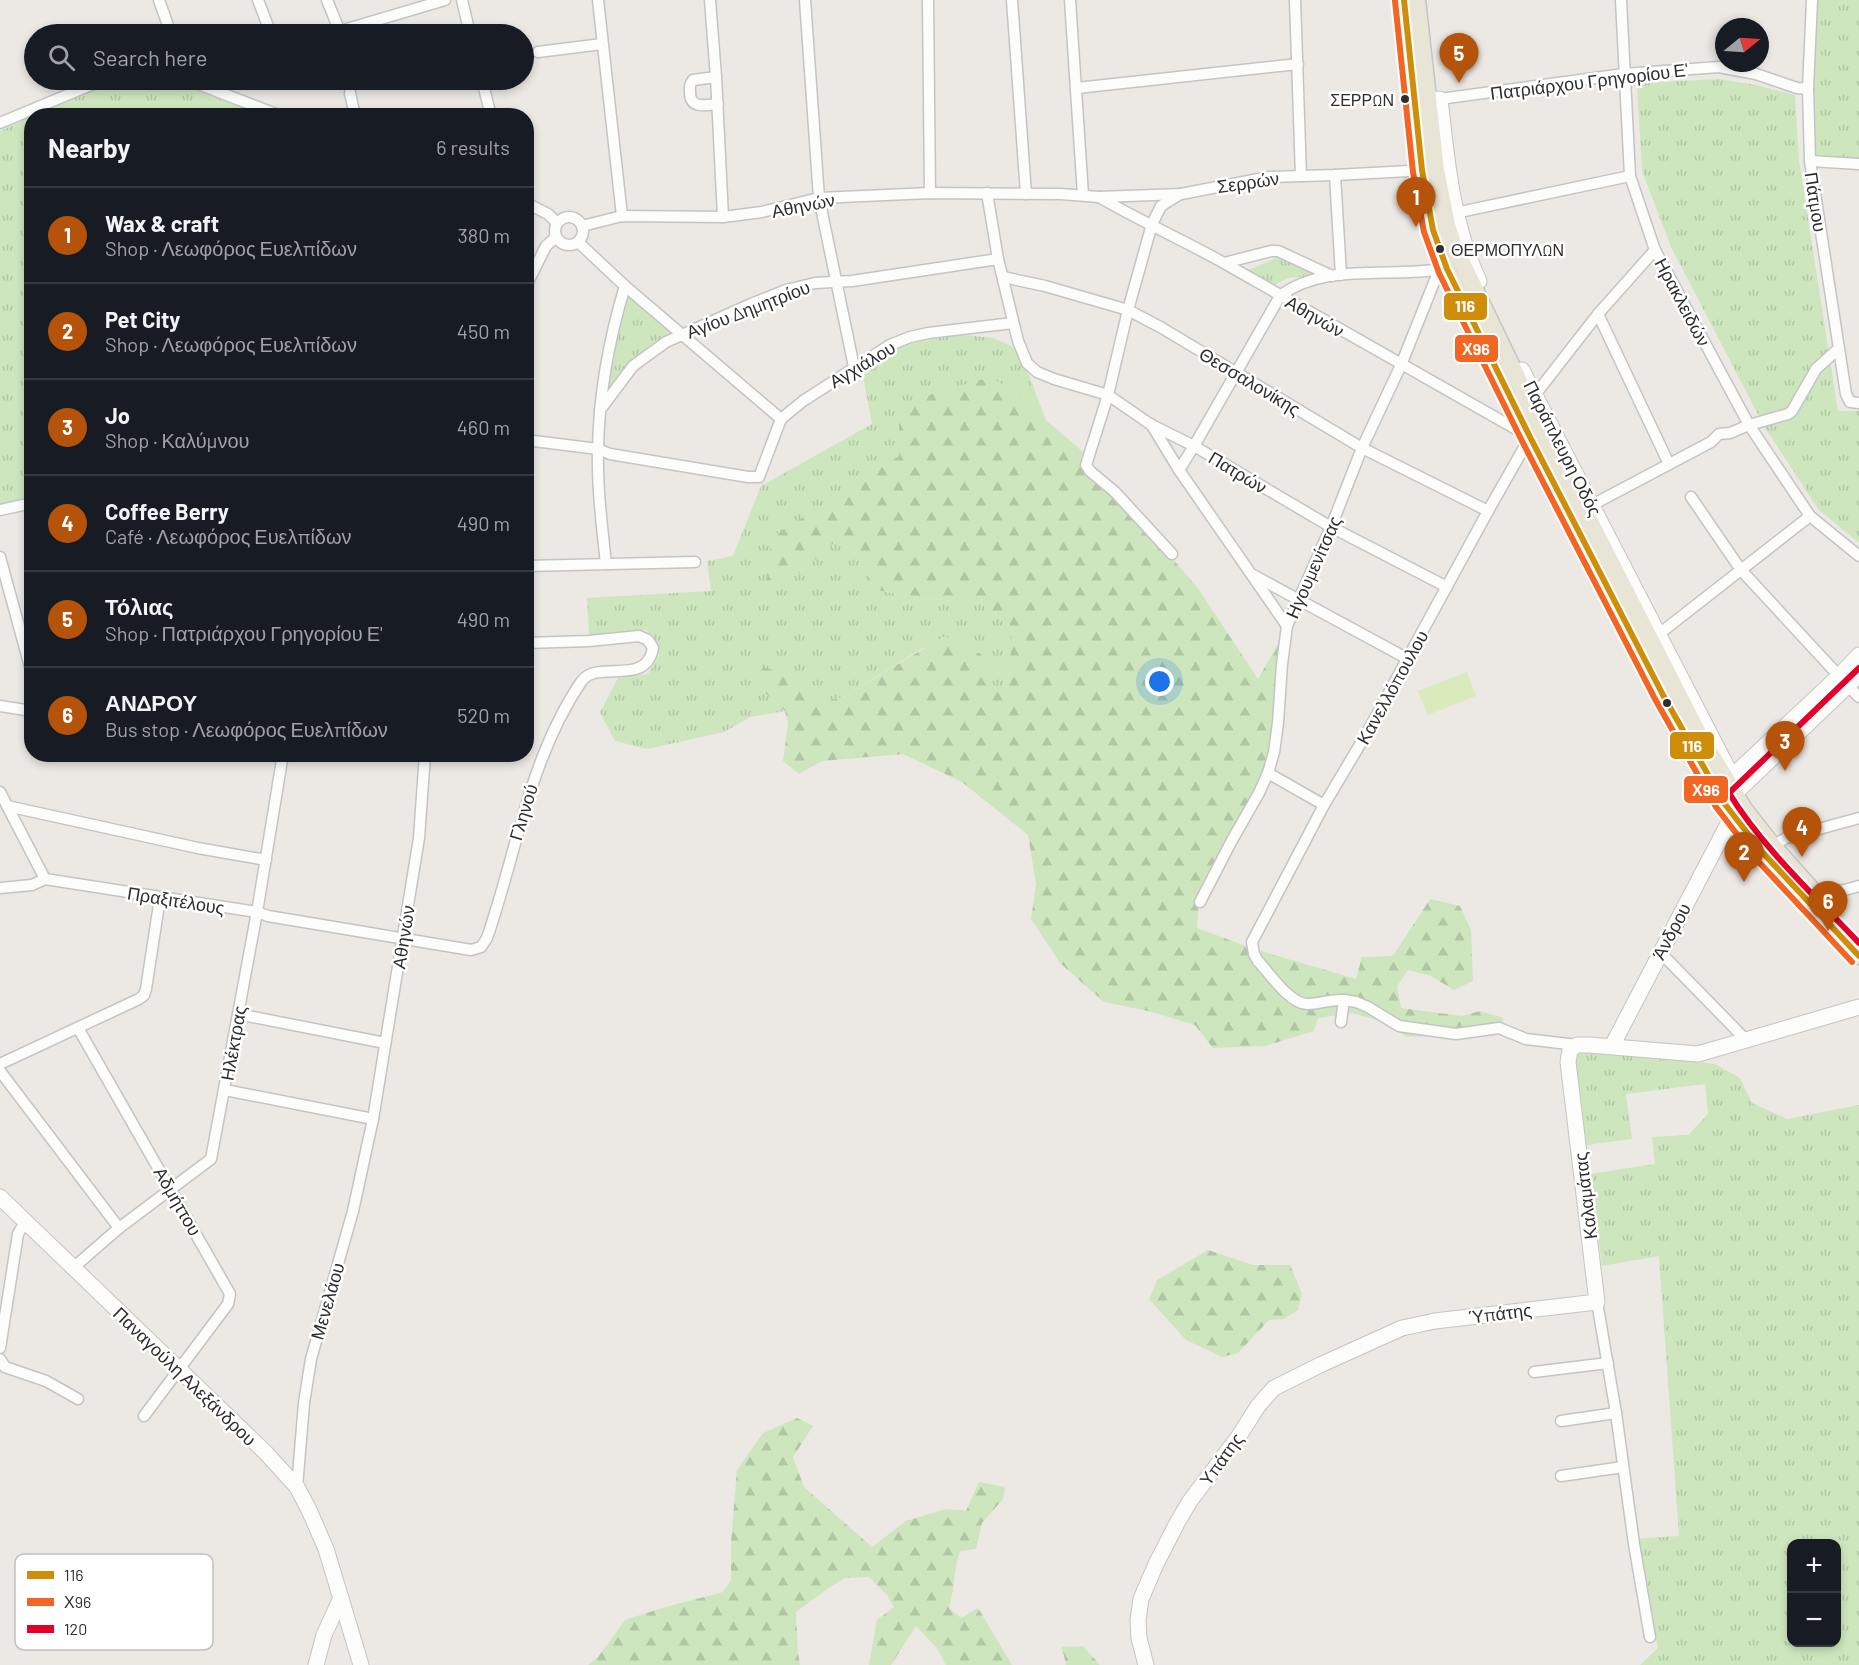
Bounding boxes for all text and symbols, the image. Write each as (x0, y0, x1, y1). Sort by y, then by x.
north arrow (1715, 18, 1769, 72)
search box (24, 24, 534, 90)
pin: 5 (1440, 34, 1478, 83)
icon: search (45, 41, 78, 74)
text: Search here (93, 44, 207, 70)
street label: Πατριάρχου Γρηγορίου Ε' (1489, 58, 1689, 104)
place label: ΣΕΡΡΩΝ (1330, 90, 1394, 109)
marker: ΣΕΡΡΩΝ (1399, 93, 1411, 105)
text: Nearby (48, 132, 130, 163)
text: 6 results (436, 135, 510, 159)
street label: Σερρών (1215, 167, 1281, 197)
street label: Πάτμου (1800, 171, 1832, 233)
pin: 1 (1396, 178, 1436, 227)
street label: Αθηνών (769, 188, 837, 222)
text: Wax & craft (105, 210, 219, 236)
text: 1 (64, 223, 71, 247)
text: 380 m (457, 223, 510, 247)
text: Shop · Λεωφόρος Ευελπίδων (105, 236, 357, 260)
place label: ΘΕΡΜΟΠΥΛΩΝ (1451, 240, 1564, 259)
marker: ΘΕΡΜΟΠΥΛΩΝ (1434, 243, 1446, 255)
street label: Ηρακλειδών (1651, 254, 1715, 350)
street label: Αγίου Δημητρίου (683, 275, 813, 343)
street label: Αθηνών (1282, 290, 1348, 342)
line badge: 116 (1443, 292, 1488, 321)
text: 116 (1455, 296, 1475, 315)
text: Pet City (105, 306, 180, 332)
text: 2 (62, 319, 73, 343)
text: 450 m (457, 319, 510, 343)
text: Shop · Λεωφόρος Ευελπίδων (105, 332, 357, 356)
line badge: Χ96 (1454, 334, 1499, 363)
street label: Αγχιάλου (825, 336, 899, 392)
text: Χ96 (1462, 339, 1490, 358)
street label: Θεσσαλονίκης (1195, 342, 1305, 420)
street label: Παράπλευρη Οδός (1519, 377, 1607, 520)
text: Jo (105, 402, 130, 428)
text: 3 (62, 415, 73, 439)
text: 460 m (457, 415, 510, 439)
text: Shop · Καλύμνου (105, 428, 250, 452)
street label: Πατρών (1205, 446, 1271, 498)
text: Coffee Berry (105, 498, 229, 524)
text: 4 (61, 511, 74, 535)
text: 490 m (457, 511, 510, 535)
street label: Ηγουμενίτσας (1281, 512, 1345, 622)
text: Café · Λεωφόρος Ευελπίδων (105, 524, 352, 548)
text: Τόλιας (105, 593, 174, 619)
text: 5 (62, 607, 73, 631)
text: 490 m (457, 607, 510, 631)
text: Shop · Πατριάρχου Γρηγορίου Ε' (105, 621, 383, 645)
street label: Κανελλόπουλου (1352, 626, 1432, 748)
your location (1145, 667, 1174, 696)
text: ΑΝΔΡΟΥ (105, 689, 197, 715)
unlabelled marker (1661, 697, 1673, 709)
text: 6 (62, 703, 73, 727)
text: 520 m (457, 703, 510, 727)
text: Bus stop · Λεωφόρος Ευελπίδων (105, 717, 388, 741)
pin: 3 (1766, 722, 1804, 771)
line badge: 116 (1669, 731, 1715, 760)
text: 116 (1682, 736, 1702, 755)
line badge: Χ96 (1683, 775, 1729, 804)
text: Χ96 (1692, 780, 1720, 799)
street label: Γληνού (504, 781, 542, 843)
pin: 4 (1782, 808, 1822, 857)
pin: 2 (1724, 832, 1764, 882)
street label: Πραξιτέλους (126, 881, 226, 919)
pin: 6 (1808, 882, 1848, 931)
street label: Άνδρου (1647, 899, 1695, 963)
street label: Αθηνών (387, 904, 419, 970)
street label: Ηλέκτρας (216, 1004, 250, 1082)
street label: Καλαμάτας (1569, 1151, 1601, 1241)
street label: Αδμήττου (150, 1163, 206, 1239)
street label: Μενελάου (306, 1260, 348, 1342)
street label: Ύπάτης (1467, 1298, 1533, 1328)
street label: Παναγούλη Αλεξάνδρου (109, 1302, 261, 1450)
street label: Υπάτης (1195, 1428, 1248, 1490)
map controls (1787, 1539, 1841, 1647)
button: + (1787, 1539, 1841, 1593)
legend (15, 1554, 213, 1650)
text: 116 (64, 1565, 84, 1584)
text: Χ96 (64, 1592, 91, 1611)
button: − (1787, 1593, 1841, 1647)
text: 120 (64, 1619, 87, 1638)

